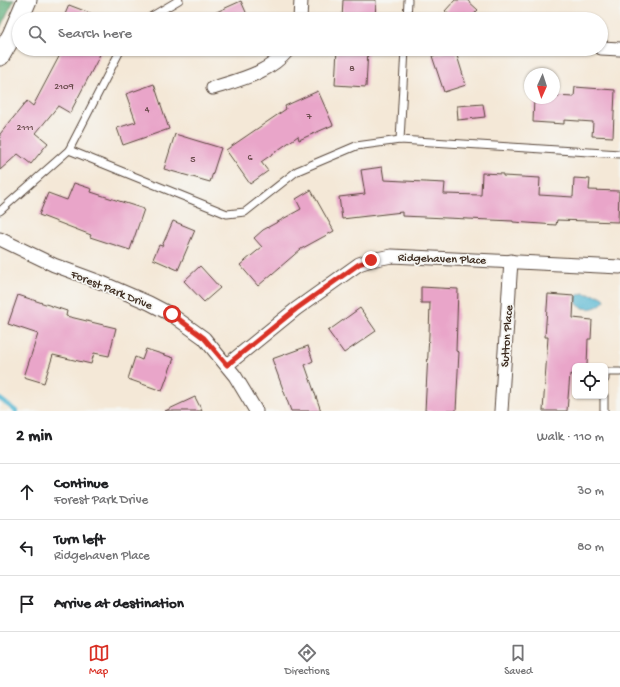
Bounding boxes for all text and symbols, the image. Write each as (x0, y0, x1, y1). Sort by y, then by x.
search box (12, 12, 608, 56)
icon: search (26, 23, 48, 45)
text: Search here (58, 25, 132, 43)
house number: 8 (349, 63, 355, 75)
north arrow (524, 68, 560, 104)
house number: 2109 (54, 81, 74, 93)
house number: 4 (145, 104, 150, 116)
house number: 7 (305, 111, 312, 123)
house number: 2111 (16, 122, 34, 134)
house number: 6 (247, 152, 253, 164)
house number: 5 (190, 154, 196, 166)
route end (362, 251, 380, 269)
street label: Ridgehaven Place (398, 251, 487, 269)
street label: Forest Park Drive (67, 268, 155, 314)
street label: Sutton Place (499, 304, 517, 368)
route start (163, 305, 181, 323)
map controls (572, 363, 608, 399)
button: locate (572, 363, 608, 399)
text: 2 min (16, 427, 52, 447)
text: Walk · 110 m (537, 430, 604, 445)
text: Continue (54, 475, 108, 493)
icon: ahead (16, 481, 38, 503)
text: 30 m (578, 484, 604, 499)
text: Forest Park Drive (54, 493, 148, 508)
text: Turn left (54, 531, 105, 549)
icon: left (16, 537, 38, 559)
text: 80 m (577, 540, 604, 555)
text: Ridgehaven Place (54, 549, 150, 564)
icon: arrive (16, 593, 38, 615)
text: Arrive at destination (54, 595, 184, 613)
tab: Map (88, 642, 110, 678)
tab: Directions (285, 642, 329, 678)
tab: Saved (504, 642, 532, 678)

